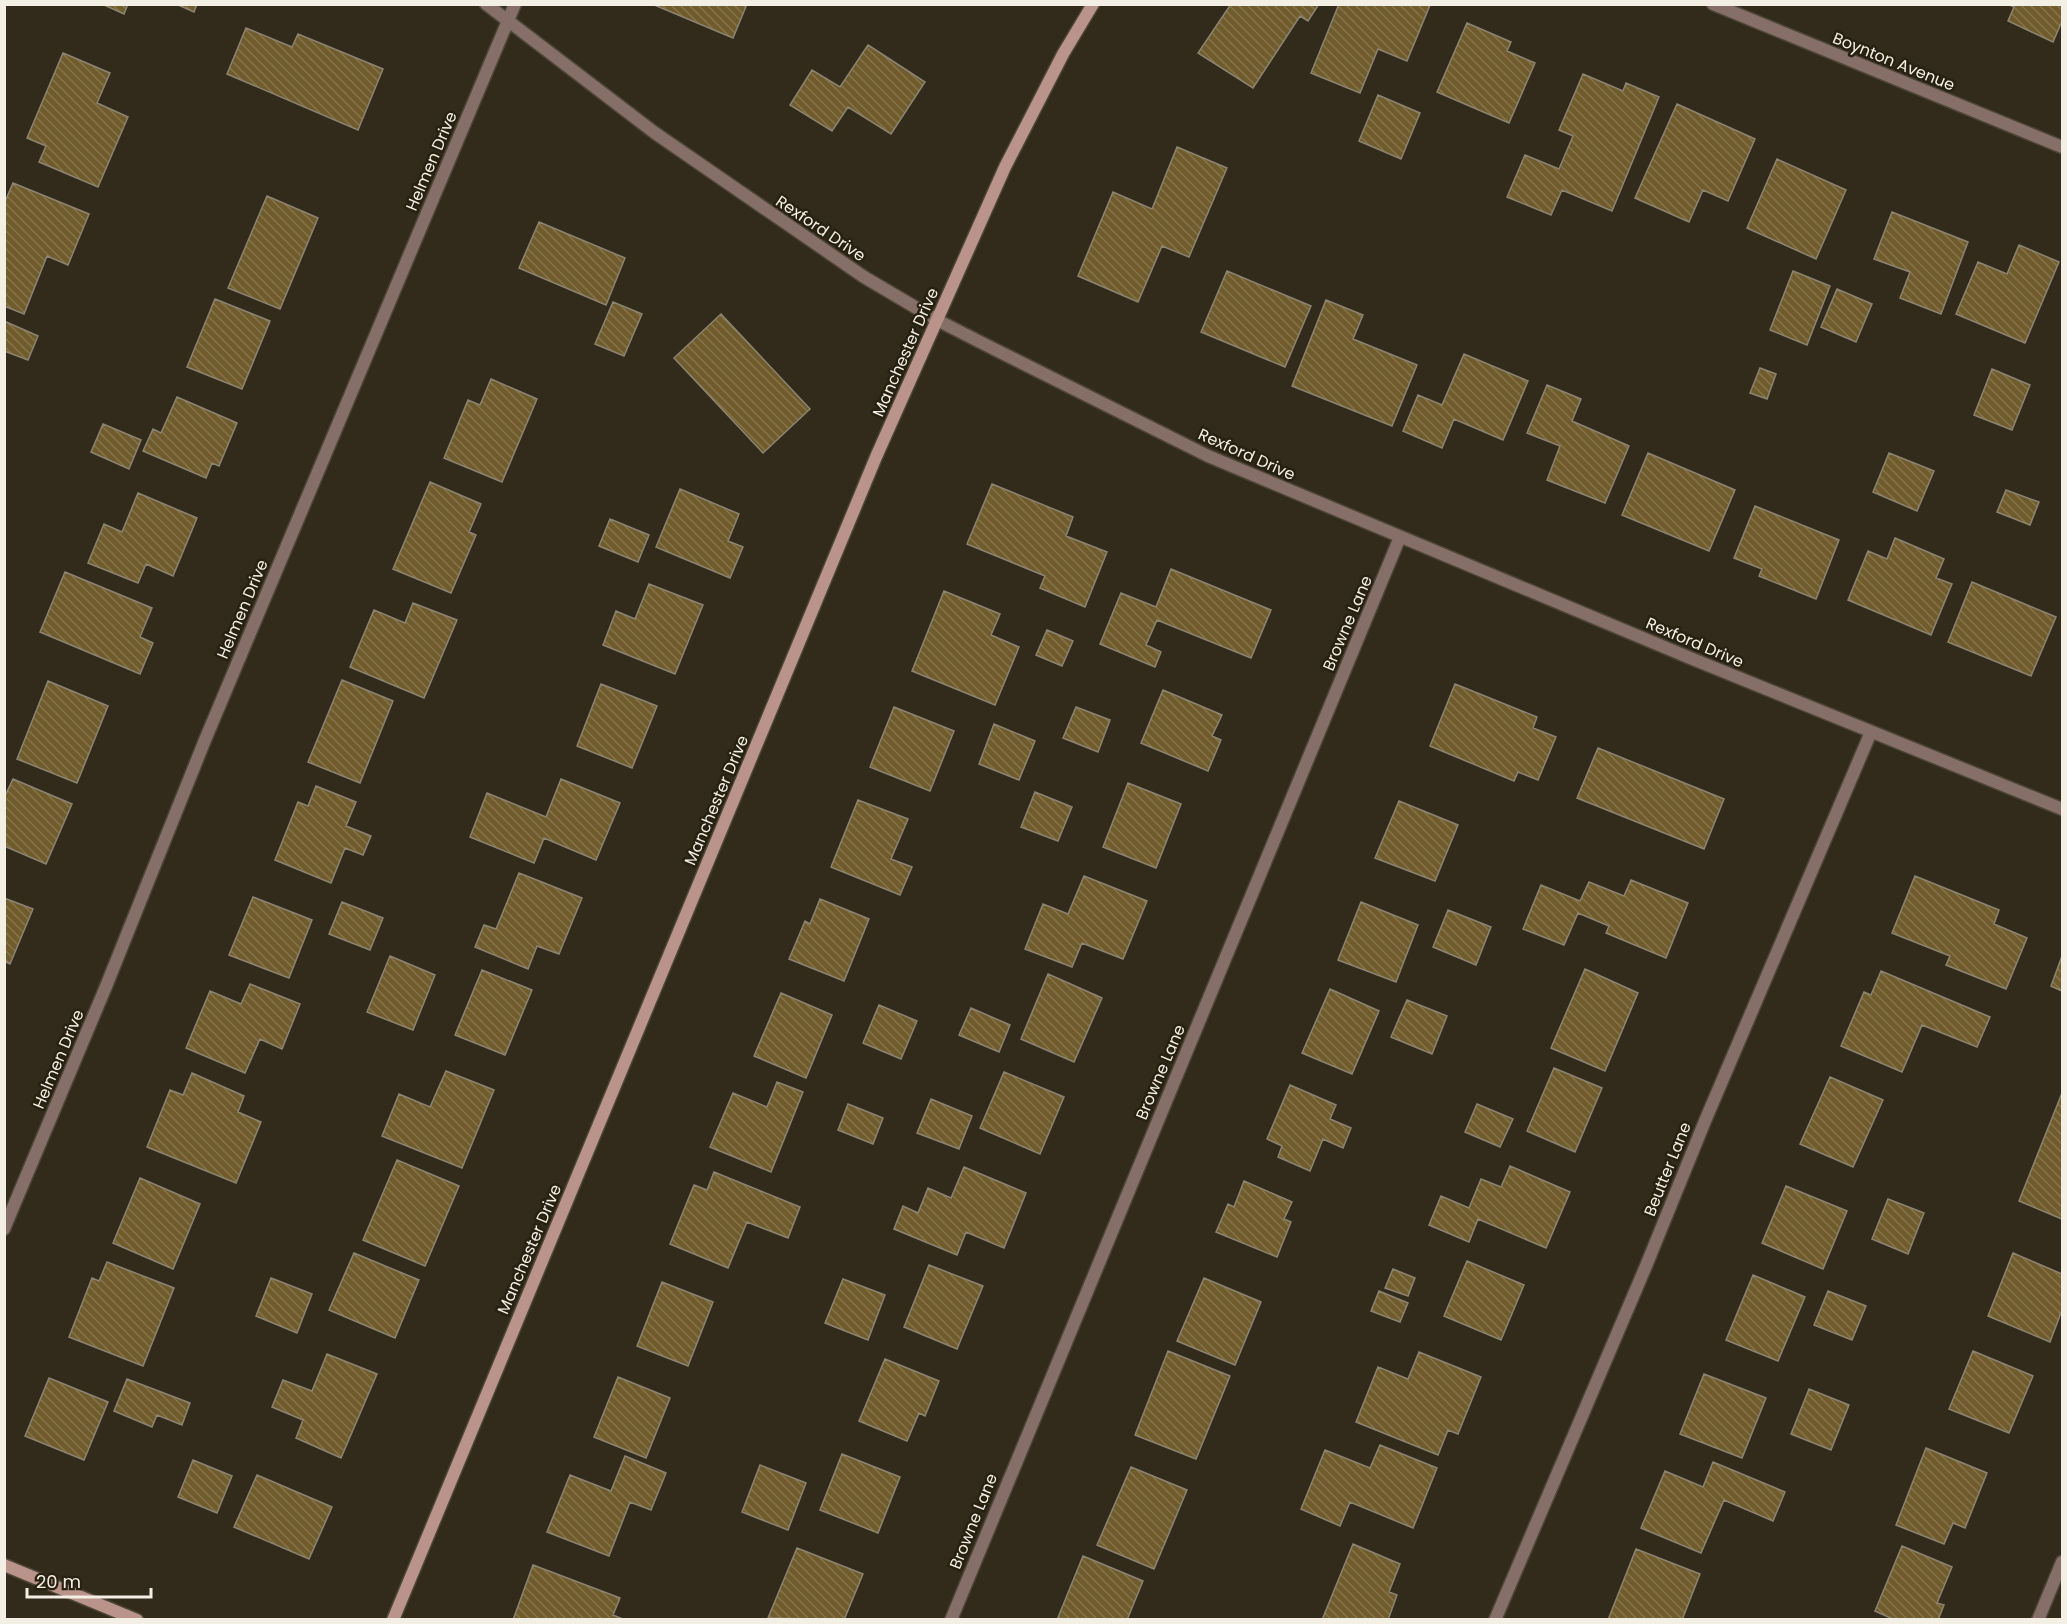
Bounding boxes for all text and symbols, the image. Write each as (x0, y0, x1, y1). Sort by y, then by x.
street label: Boynton Avenue (1829, 26, 1958, 96)
street label: Helmen Drive (400, 108, 463, 214)
street label: Rexford Drive (771, 190, 870, 267)
street label: Manchester Drive (867, 284, 944, 420)
street label: Rexford Drive (1195, 423, 1299, 486)
street label: Helmen Drive (211, 556, 274, 662)
street label: Browne Lane (1317, 572, 1378, 674)
street label: Rexford Drive (1642, 612, 1747, 673)
street label: Manchester Drive (679, 732, 754, 869)
street label: Helmen Drive (27, 1006, 90, 1112)
street label: Browne Lane (1130, 1021, 1191, 1123)
street label: Beutter Lane (1638, 1119, 1697, 1220)
street label: Manchester Drive (492, 1181, 567, 1318)
street label: Browne Lane (944, 1470, 1003, 1573)
scale bar (27, 1561, 152, 1599)
text: 20 m (36, 1569, 81, 1594)

